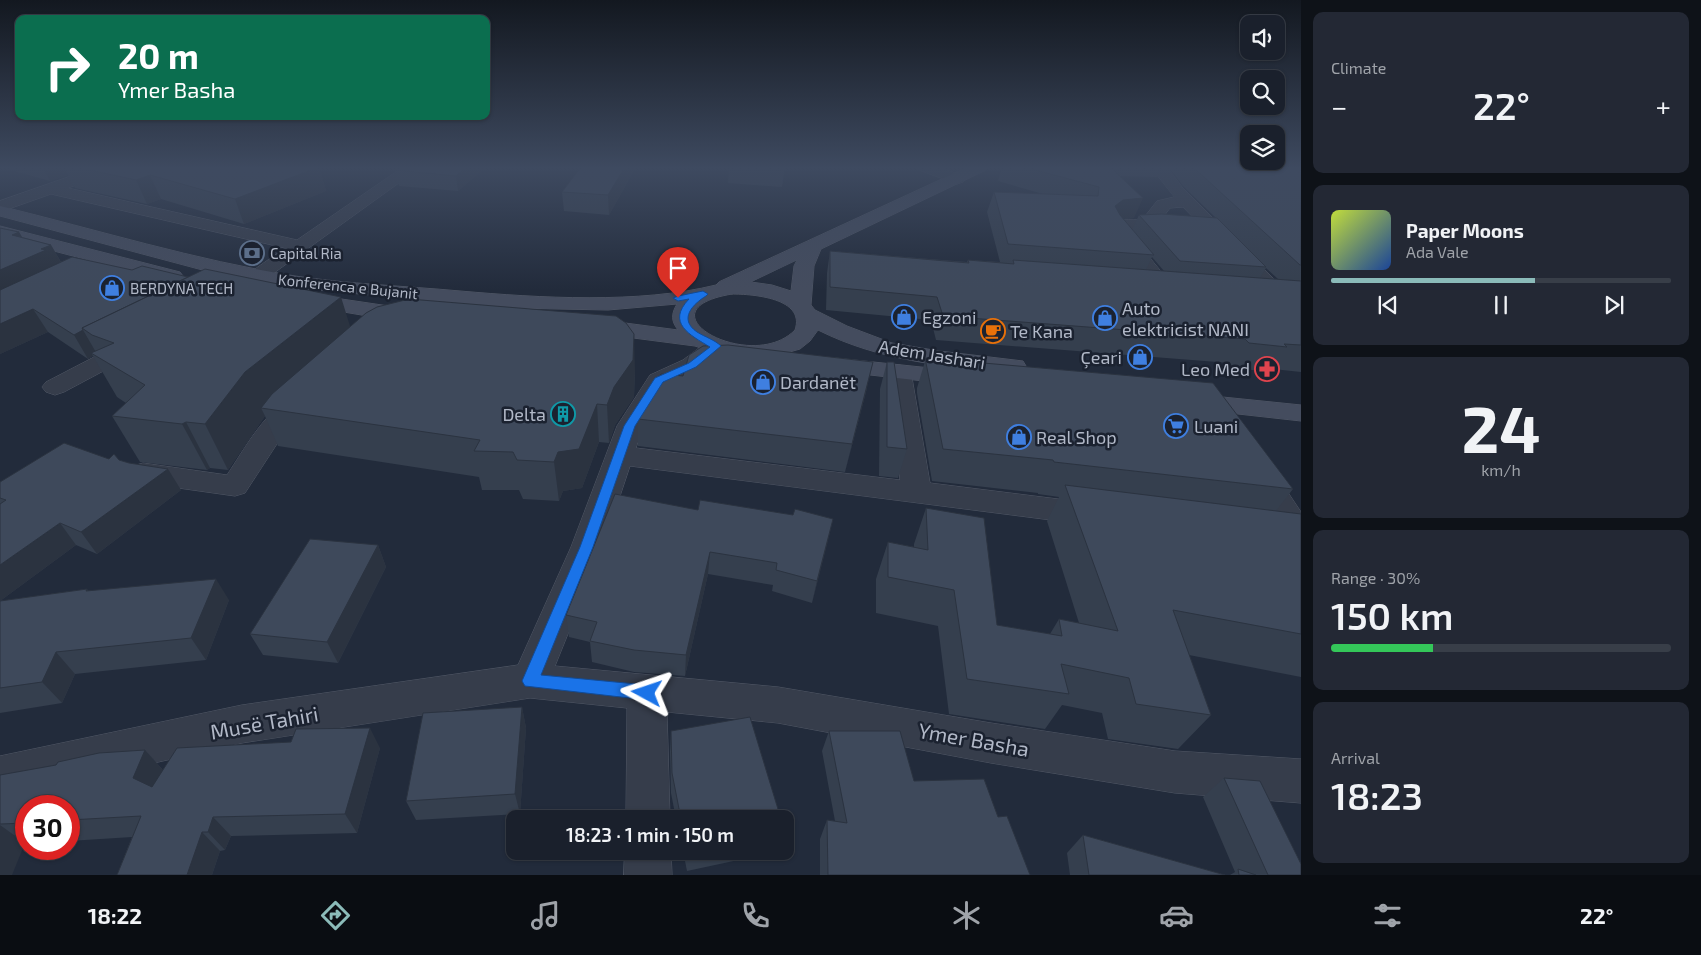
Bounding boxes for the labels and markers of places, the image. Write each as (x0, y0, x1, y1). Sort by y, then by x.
bank icon: Capital Ria (239, 240, 265, 266)
place label: Capital Ria (270, 244, 342, 262)
pin (657, 247, 699, 298)
shop icon: BERDYNA TECH (99, 275, 125, 301)
place label: BERDYNA TECH (130, 279, 233, 297)
place label: Auto elektricist NANI (1122, 297, 1249, 340)
shop icon: Egzoni (891, 304, 917, 330)
shop icon: Auto elektricist NANI (1092, 305, 1118, 331)
place label: Egzoni (922, 306, 976, 328)
cafe icon: Te Kana (980, 318, 1006, 344)
place label: Te Kana (1010, 320, 1073, 342)
shop icon: Çeari (1127, 344, 1153, 370)
place label: Çeari (1081, 346, 1122, 369)
pharmacy icon: Leo Med (1254, 356, 1280, 382)
place label: Leo Med (1181, 358, 1250, 380)
shop icon: Dardanët (750, 369, 776, 395)
place label: Dardanët (780, 371, 856, 393)
building icon: Delta (550, 401, 576, 427)
place label: Delta (502, 403, 546, 425)
supermarket icon: Luani (1163, 413, 1189, 439)
place label: Luani (1194, 415, 1238, 437)
shop icon: Real Shop (1006, 424, 1032, 450)
place label: Real Shop (1036, 426, 1117, 448)

